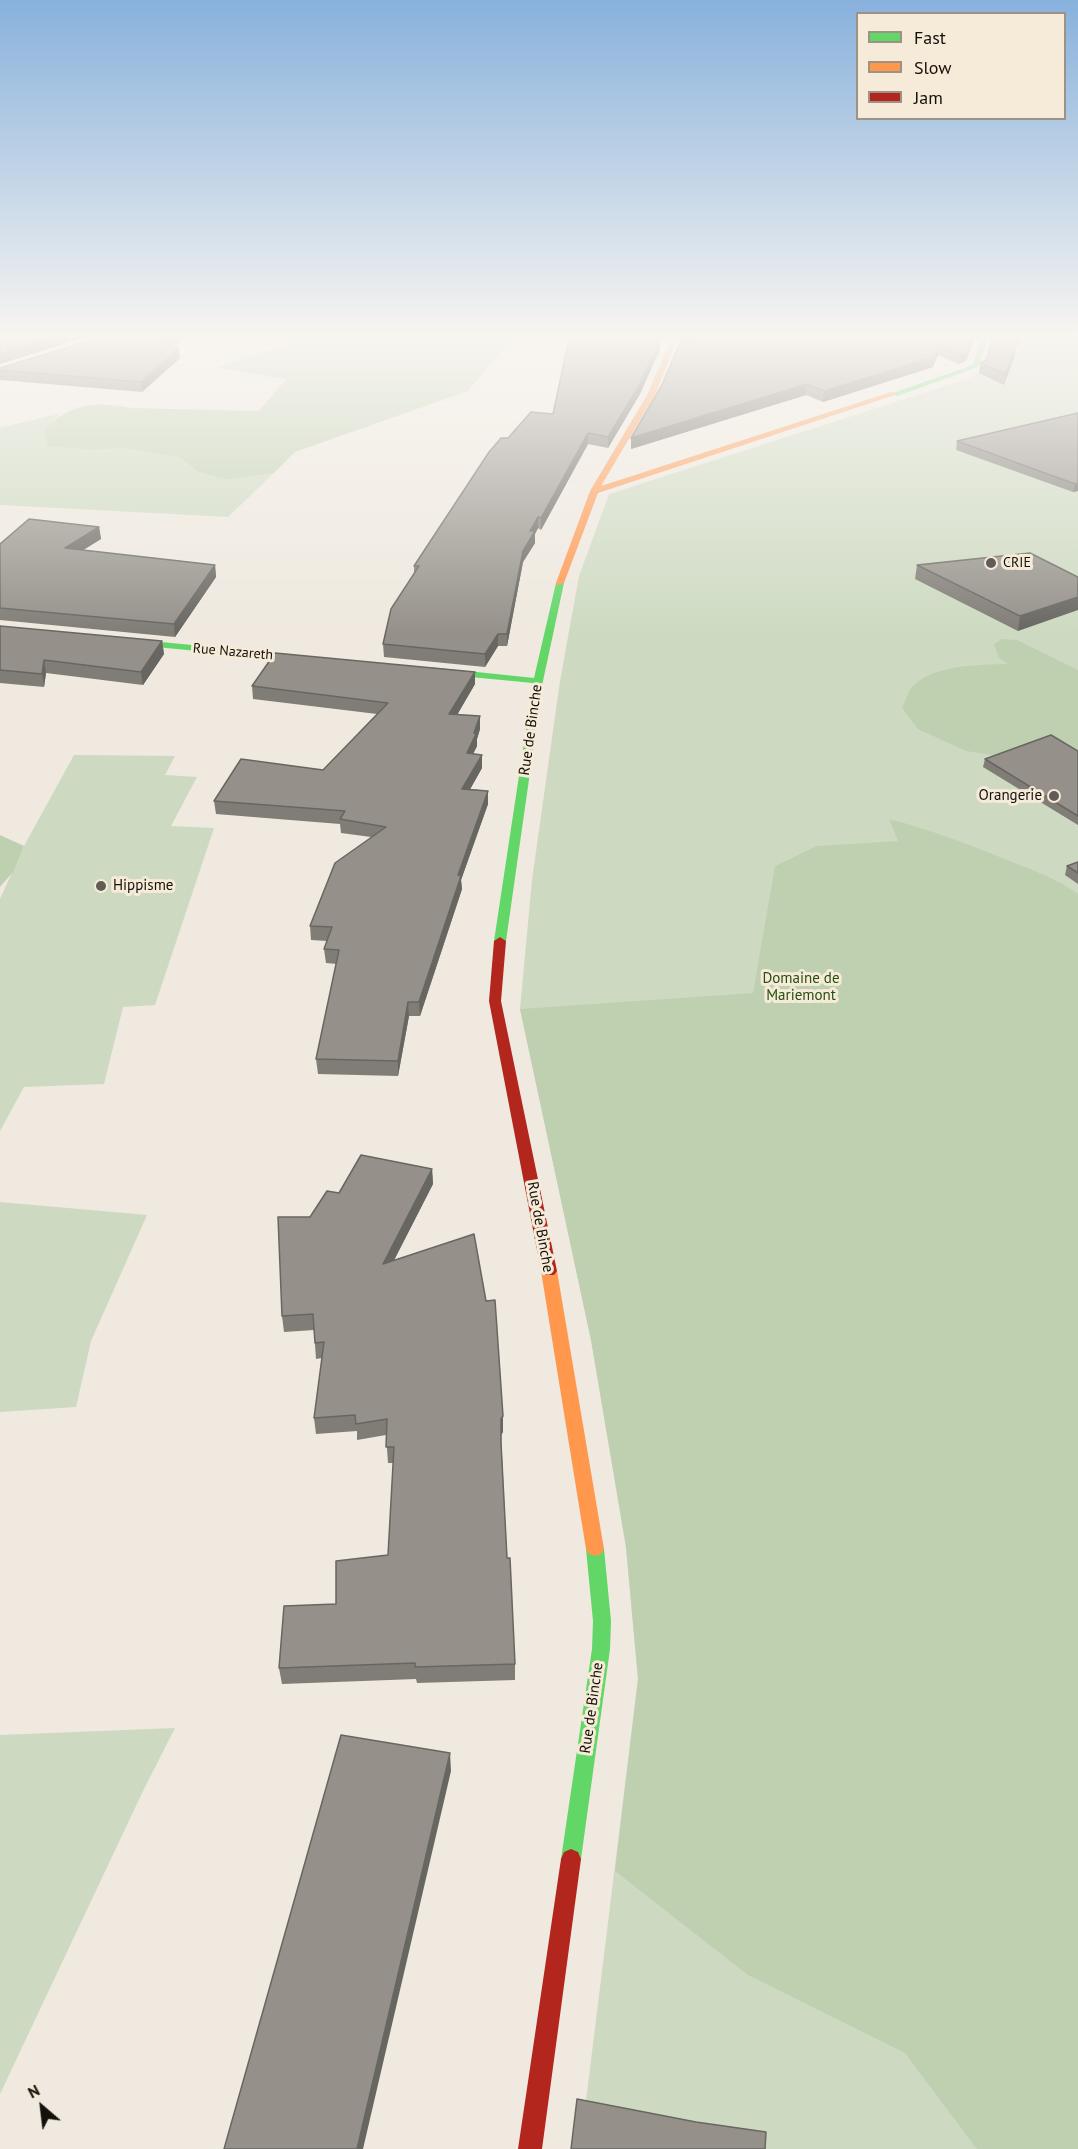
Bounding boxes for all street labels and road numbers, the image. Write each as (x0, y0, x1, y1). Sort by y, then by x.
street label: Rue Nazareth (192, 640, 274, 664)
street label: Rue de Binche (516, 683, 546, 777)
street label: Rue de Binche (523, 1180, 557, 1274)
street label: Rue de Binche (577, 1661, 607, 1755)

